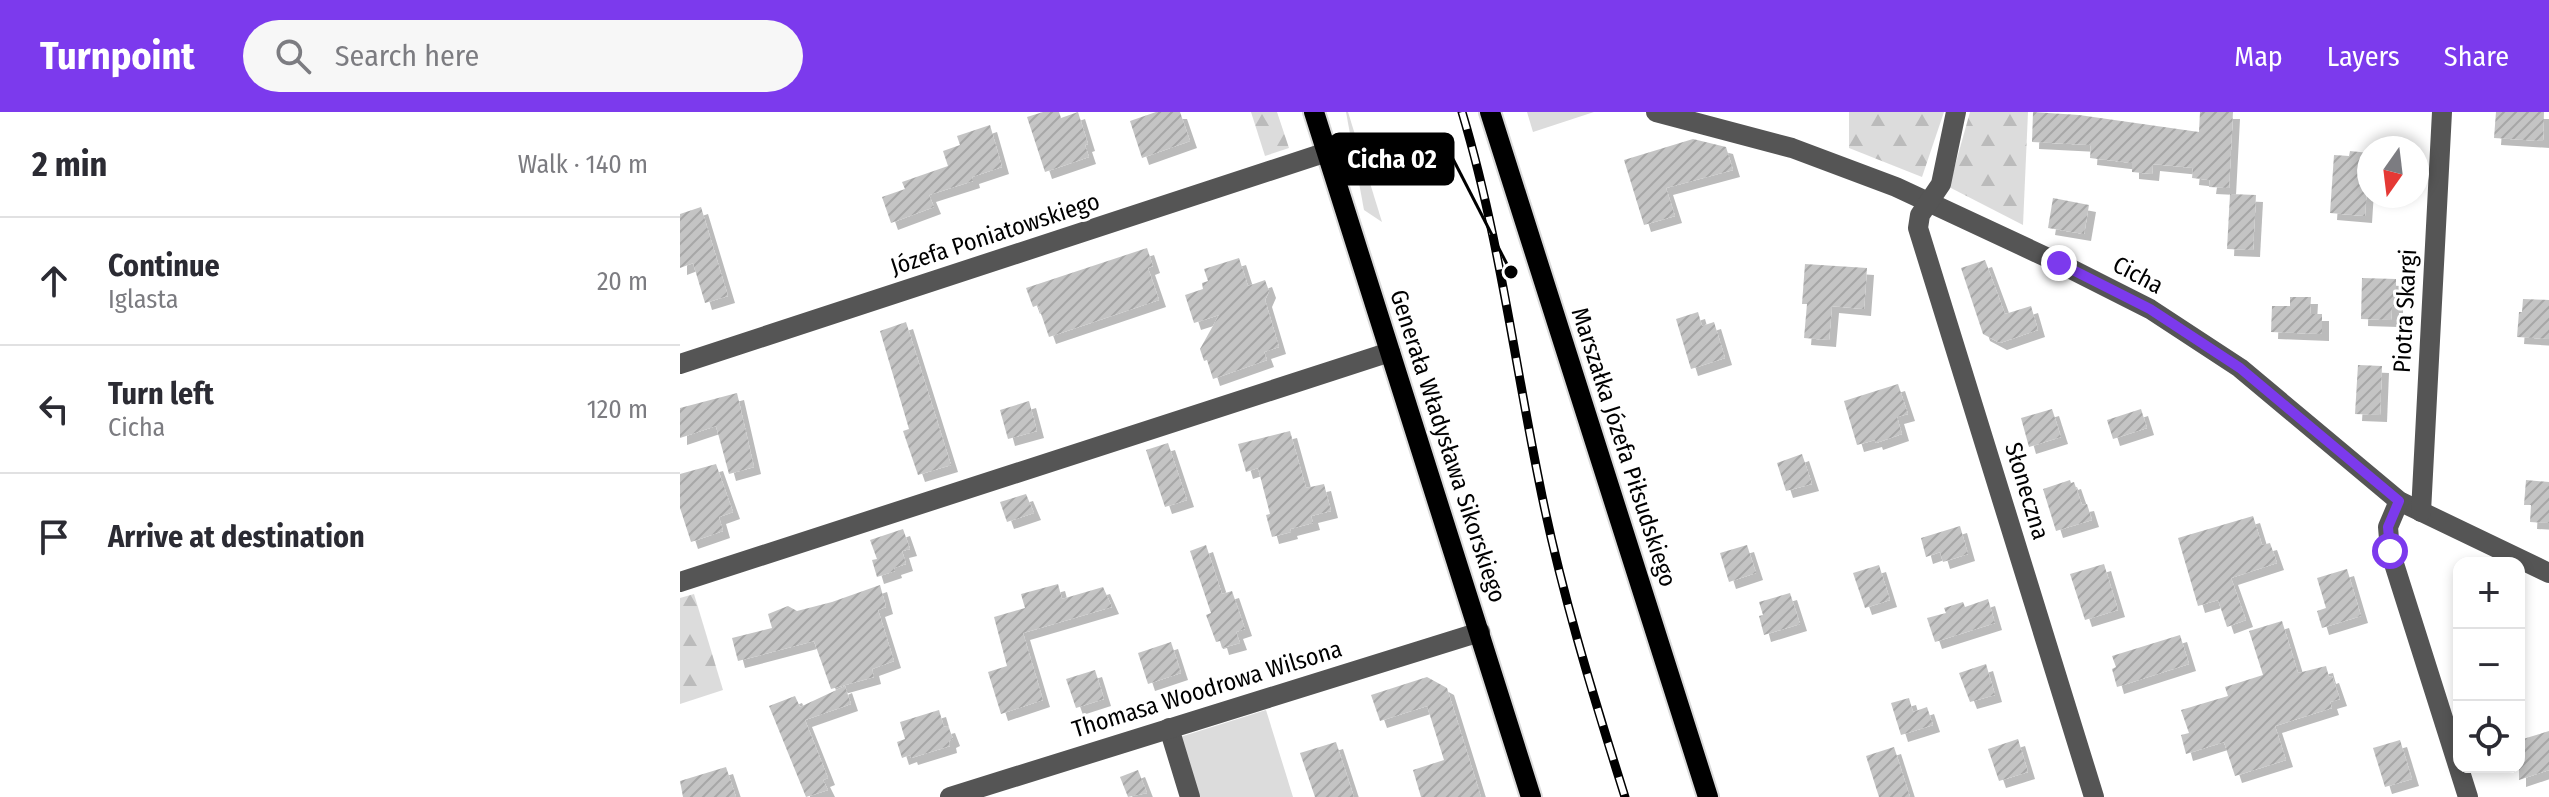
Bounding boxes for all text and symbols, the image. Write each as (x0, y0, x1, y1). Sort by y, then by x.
search box (243, 20, 803, 92)
text: Turnpoint (40, 33, 195, 79)
icon: search (271, 34, 315, 78)
text: Search here (335, 38, 479, 74)
text: Map (2234, 40, 2283, 73)
text: Layers (2327, 40, 2400, 73)
text: Share (2444, 40, 2509, 73)
callout: Cicha 02 (1331, 134, 1453, 184)
north arrow (2357, 136, 2429, 208)
text: 2 min (32, 144, 107, 185)
text: Cicha 02 (1347, 144, 1437, 175)
text: Walk · 140 m (518, 149, 648, 180)
street label: Józefa Poniatowskiego (887, 187, 1103, 281)
route end (2041, 245, 2077, 281)
text: Continue (108, 248, 220, 284)
street label: Piotra Skargi (2388, 248, 2422, 374)
street label: Cicha (2108, 250, 2168, 300)
icon: ahead (32, 259, 76, 303)
text: 20 m (597, 266, 648, 297)
text: Iglasta (108, 284, 179, 315)
street label: Generała Władysława Sikorskiego (1384, 286, 1512, 606)
street label: Marszałka Józefa Piłsudskiego (1566, 304, 1682, 590)
text: Turn left (108, 376, 214, 412)
icon: left (32, 387, 76, 431)
text: 120 m (587, 394, 648, 425)
text: Cicha (108, 412, 165, 443)
street label: Słoneczna (1999, 439, 2055, 543)
icon: arrive (32, 515, 76, 559)
text: Arrive at destination (108, 519, 365, 555)
route start (2372, 533, 2408, 569)
map controls (2453, 557, 2525, 773)
button: + (2453, 557, 2525, 629)
button: − (2453, 629, 2525, 701)
street label: Thomasa Woodrowa Wilsona (1069, 635, 1345, 743)
button: locate (2453, 701, 2525, 773)

